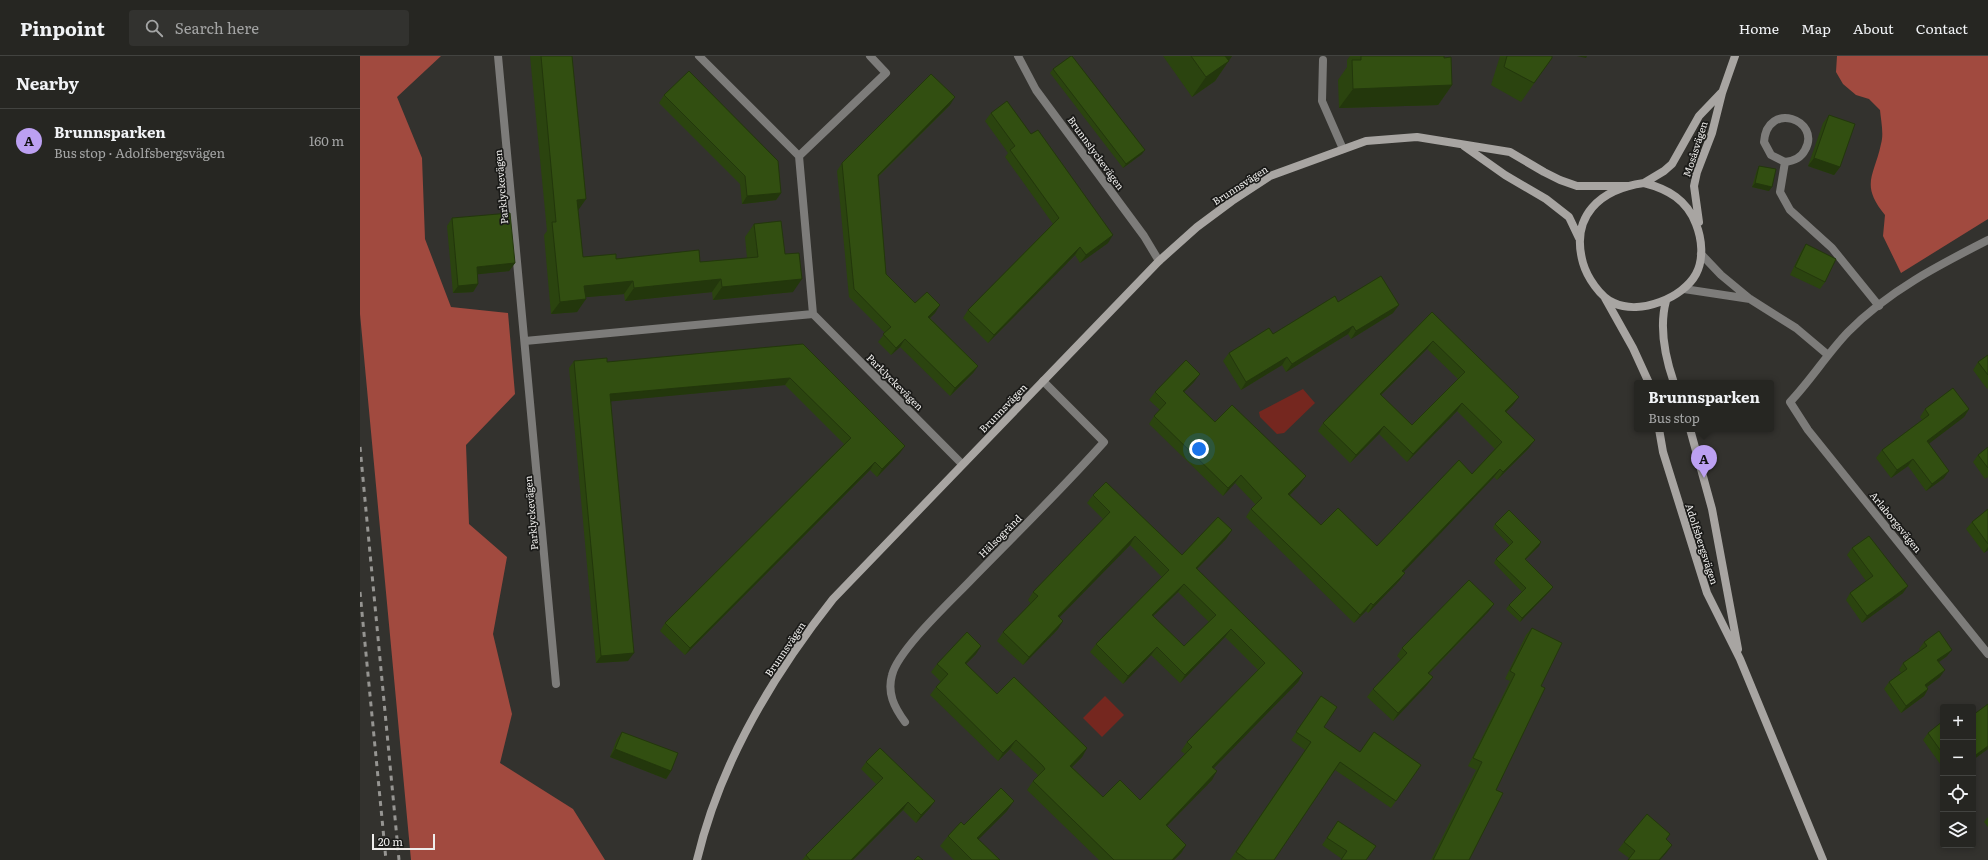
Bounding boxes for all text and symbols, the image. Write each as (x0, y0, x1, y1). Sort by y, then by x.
search box (129, 10, 409, 46)
text: Pinpoint (20, 14, 105, 42)
text: Search here (175, 16, 259, 39)
icon: search (143, 17, 165, 39)
text: Home (1739, 18, 1779, 38)
text: Map (1801, 18, 1831, 38)
text: About (1853, 18, 1894, 38)
text: Contact (1916, 18, 1968, 38)
text: Nearby (16, 70, 79, 95)
street label: Brunnslyckevägen (1064, 113, 1129, 193)
street label: Mosåsvägen (1678, 119, 1711, 179)
text: Brunnsparken (54, 120, 166, 143)
text: A (24, 131, 34, 150)
text: 160 m (309, 131, 344, 150)
text: Bus stop · Adolfsbergsvägen (54, 143, 225, 162)
street label: Parklyckevägen (490, 149, 511, 225)
street label: Brunnsvägen (1209, 161, 1271, 208)
street label: Parklyckevägen (864, 350, 927, 414)
street label: Brunnsvägen (975, 379, 1030, 436)
popup (1634, 380, 1774, 432)
text: Brunnsparken (1648, 385, 1760, 408)
text: Bus stop (1648, 408, 1700, 427)
your location (1189, 439, 1209, 459)
pin: A (1691, 445, 1717, 478)
street label: Parklyckevägen (520, 475, 541, 551)
street label: Arlaborgsvägen (1867, 488, 1926, 556)
street label: Adolfsbergsvägen (1682, 501, 1723, 587)
street label: Hälsogränd (975, 511, 1025, 561)
street label: Brunnsvägen (761, 618, 809, 679)
map controls (1940, 704, 1976, 848)
button: + (1940, 704, 1976, 740)
button: − (1940, 740, 1976, 776)
button: locate (1940, 776, 1976, 812)
button: layers (1940, 812, 1976, 848)
scale bar (372, 832, 435, 851)
text: 20 m (378, 833, 403, 849)

